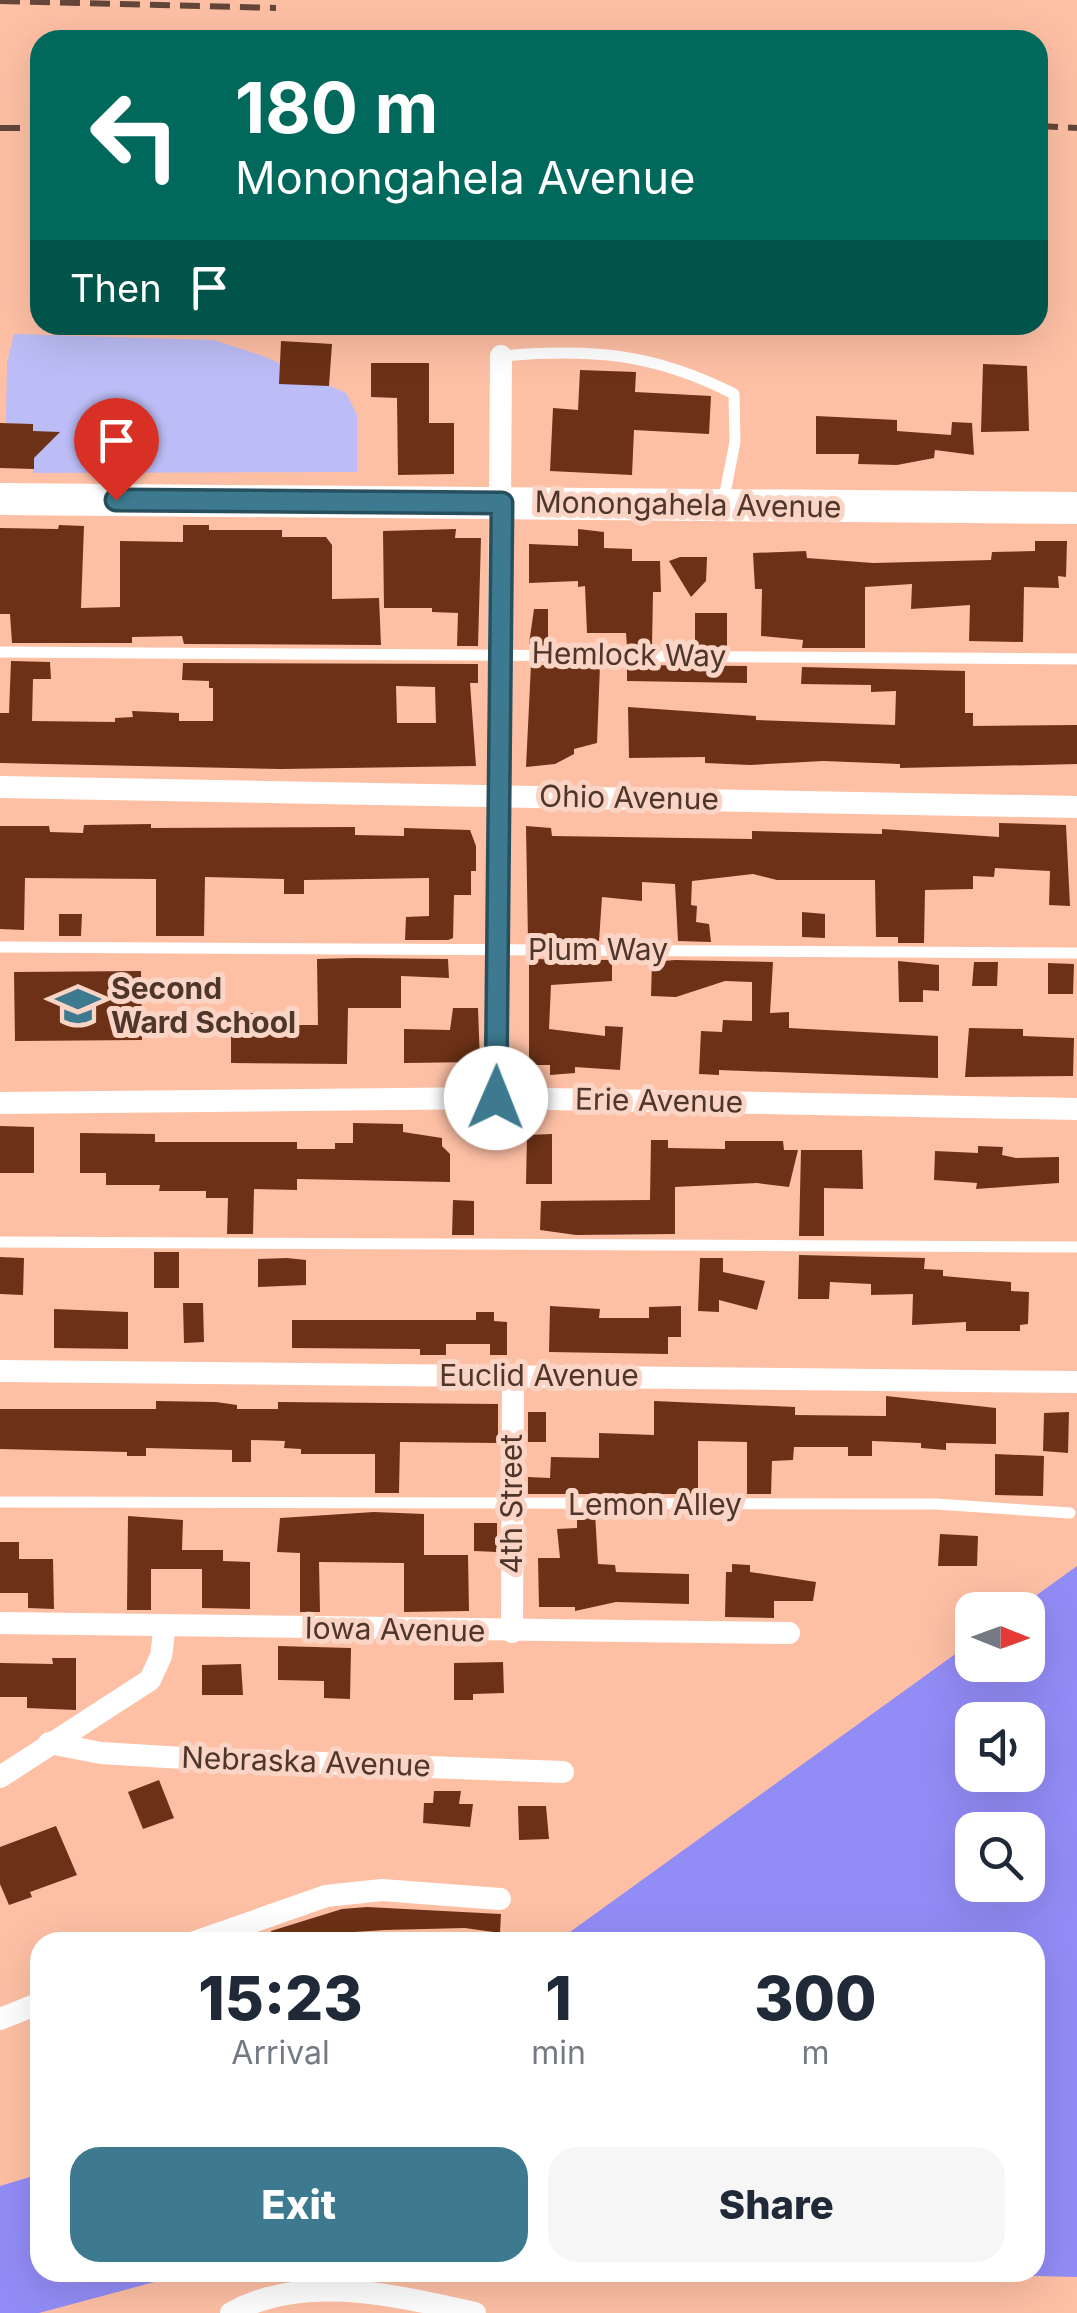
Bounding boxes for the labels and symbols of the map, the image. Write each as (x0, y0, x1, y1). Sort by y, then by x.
pin (74, 398, 159, 501)
street label: Monongahela Avenue (534, 483, 842, 525)
street label: Hemlock Way (531, 634, 727, 674)
street label: Ohio Avenue (539, 777, 719, 817)
street label: Plum Way (528, 931, 668, 967)
place label: Second Ward School (111, 970, 296, 1040)
school or university icon: Second Ward School (54, 982, 102, 1030)
position arrow (444, 1046, 548, 1150)
street label: Erie Avenue (575, 1081, 744, 1119)
street label: Euclid Avenue (439, 1357, 639, 1393)
street label: 4th Street (493, 1434, 529, 1574)
street label: Lemon Alley (568, 1486, 742, 1522)
north arrow (955, 1592, 1045, 1682)
street label: Iowa Avenue (304, 1609, 486, 1649)
street label: Nebraska Avenue (181, 1739, 431, 1783)

